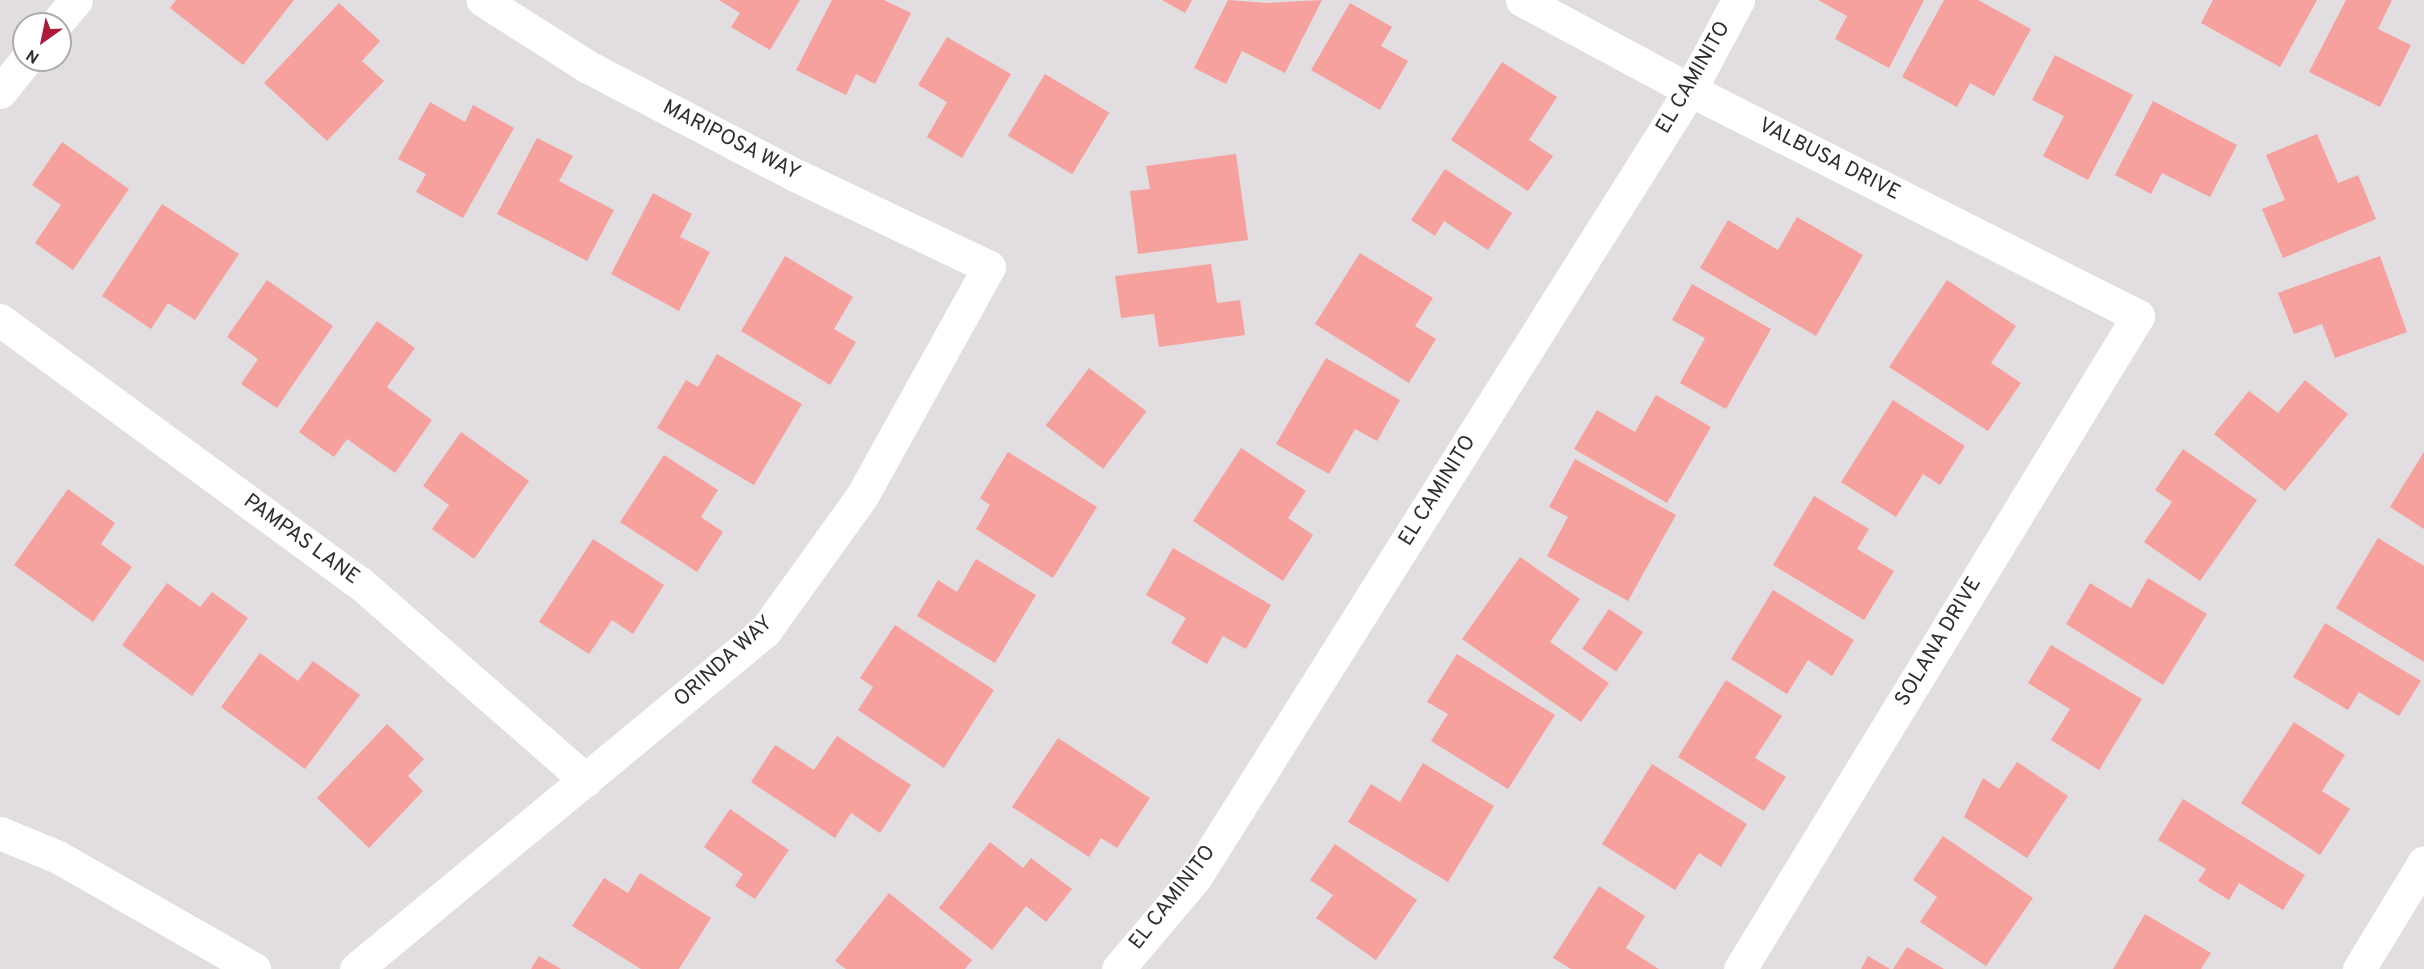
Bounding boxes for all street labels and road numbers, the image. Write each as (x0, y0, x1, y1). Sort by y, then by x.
street label: EL CAMINITO (1652, 17, 1736, 139)
street label: MARIPOSA WAY (657, 95, 805, 187)
street label: VALBUSA DRIVE (1754, 113, 1904, 207)
street label: EL CAMINITO (1394, 431, 1482, 551)
street label: PAMPAS LANE (238, 489, 364, 591)
street label: SOLANA DRIVE (1890, 572, 1988, 712)
street label: ORINDA WAY (669, 611, 779, 713)
street label: EL CAMINITO (1124, 841, 1222, 955)

